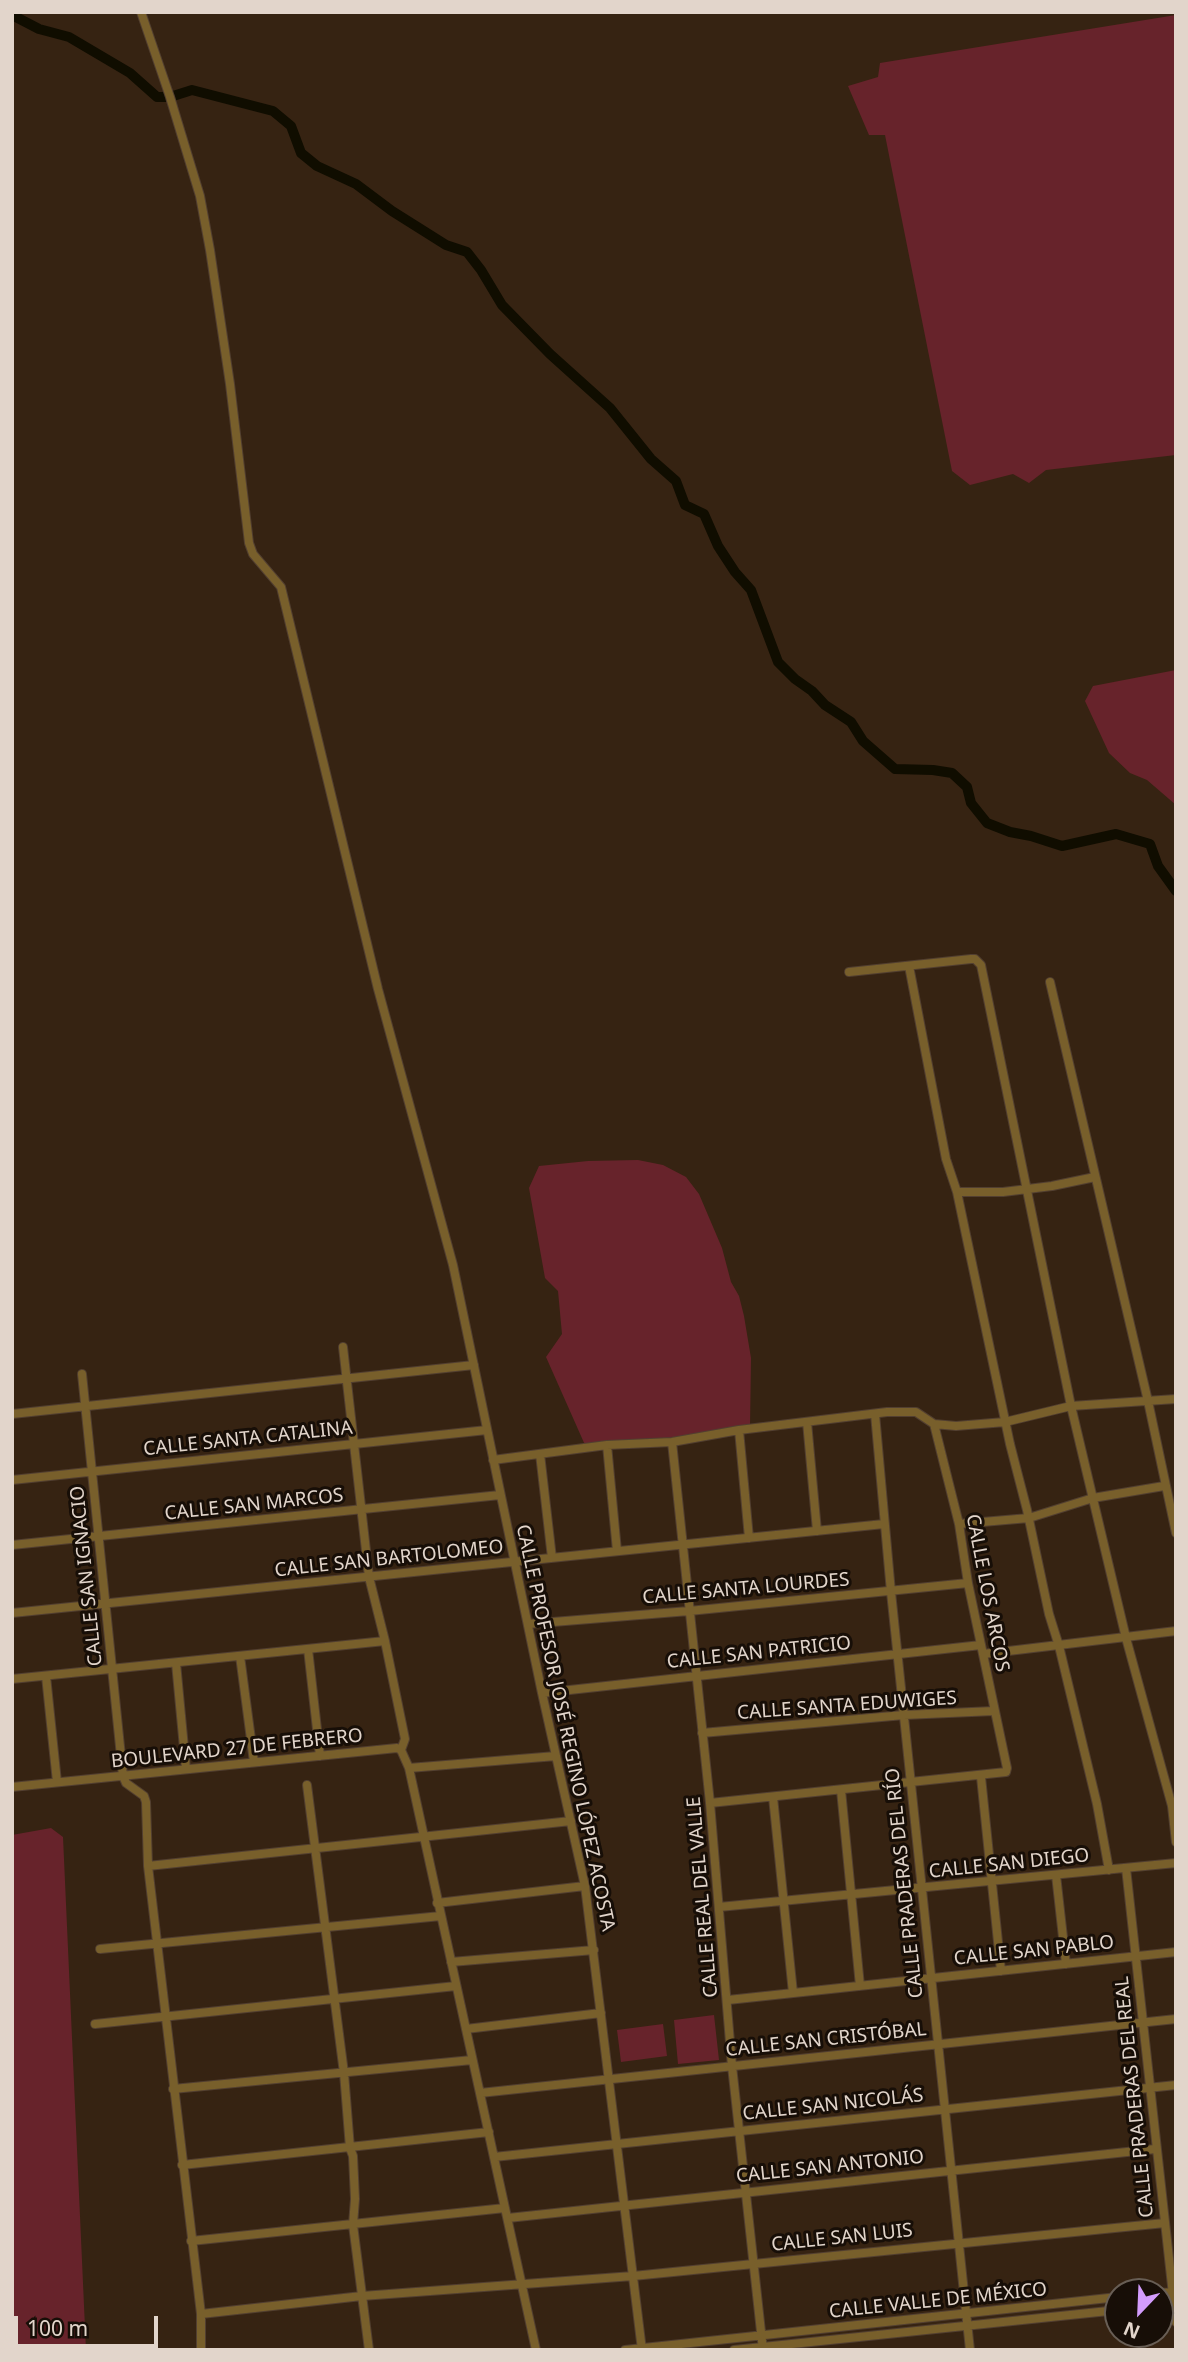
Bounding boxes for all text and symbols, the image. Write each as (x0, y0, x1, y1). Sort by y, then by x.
street label: CALLE SANTA CATALINA (142, 1417, 354, 1461)
street label: CALLE SAN MARCOS (163, 1484, 345, 1526)
street label: CALLE SAN IGNACIO (66, 1485, 108, 1667)
street label: CALLE LOS ARCOS (961, 1512, 1013, 1674)
street label: CALLE PROFESOR JOSÉ REGINO LÓPEZ ACOSTA (511, 1523, 619, 1933)
street label: CALLE SAN BARTOLOMEO (273, 1536, 505, 1582)
street label: CALLE SANTA LOURDES (641, 1569, 851, 1609)
street label: CALLE SAN PATRICIO (666, 1632, 852, 1674)
street label: CALLE SANTA EDUWIGES (736, 1687, 958, 1725)
street label: BOULEVARD 27 DE FEBRERO (110, 1724, 364, 1774)
street label: CALLE PRADERAS DEL RÍO (882, 1767, 928, 1999)
street label: CALLE REAL DEL VALLE (683, 1796, 723, 1998)
street label: CALLE SAN DIEGO (928, 1844, 1090, 1884)
street label: CALLE SAN PABLO (953, 1931, 1115, 1971)
street label: CALLE PRADERAS DEL REAL (1111, 1975, 1159, 2219)
street label: CALLE SAN CRISTÓBAL (725, 2018, 927, 2062)
street label: CALLE SAN NICOLÁS (742, 2084, 924, 2126)
street label: CALLE SAN ANTONIO (735, 2146, 925, 2188)
street label: CALLE SAN LUIS (770, 2219, 914, 2257)
street label: CALLE VALLE DE MÉXICO (828, 2278, 1048, 2324)
north arrow (1104, 2278, 1174, 2348)
scale bar (18, 2302, 161, 2346)
text: 100 m (27, 2314, 88, 2342)
text: N (1119, 2316, 1144, 2345)

